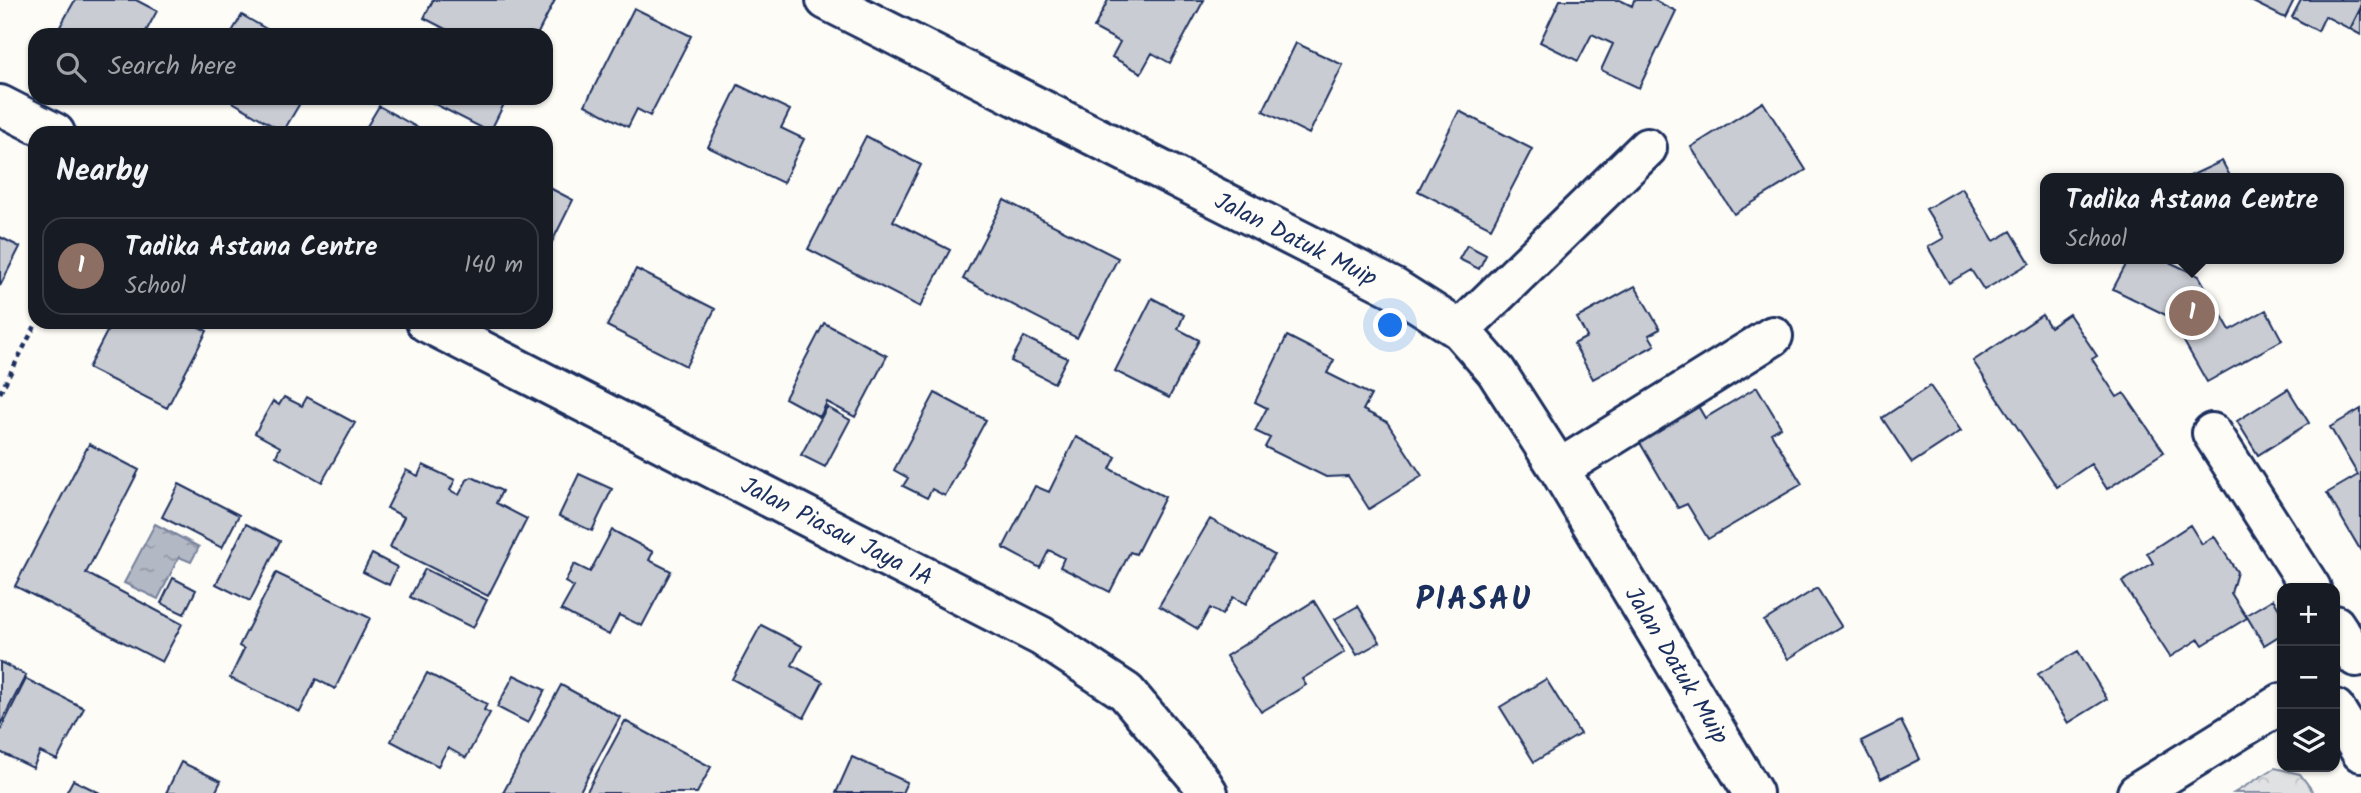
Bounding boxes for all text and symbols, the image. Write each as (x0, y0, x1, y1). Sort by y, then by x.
search box (28, 28, 553, 105)
text: Search here (108, 46, 236, 88)
icon: search (52, 48, 90, 86)
text: Nearby (56, 148, 148, 196)
popup (2040, 173, 2344, 264)
text: Tadika Astana Centre (2066, 180, 2318, 222)
street label: Jalan Datuk Muip (1207, 183, 1384, 298)
text: School (2066, 222, 2127, 258)
text: Tadika Astana Centre (125, 227, 377, 269)
text: 1 (78, 248, 84, 284)
text: 140 m (464, 248, 523, 284)
text: School (125, 269, 186, 305)
pin: 1 (2169, 287, 2215, 339)
your location (1373, 308, 1407, 342)
street label: Jalan Piasau Jaya 1A (733, 467, 939, 598)
district label: PIASAU (1416, 575, 1532, 626)
street label: Jalan Datuk Muip (1613, 579, 1739, 753)
map controls (2277, 583, 2340, 772)
button: + (2277, 583, 2340, 646)
button: − (2277, 646, 2340, 709)
button: layers (2277, 709, 2340, 772)

